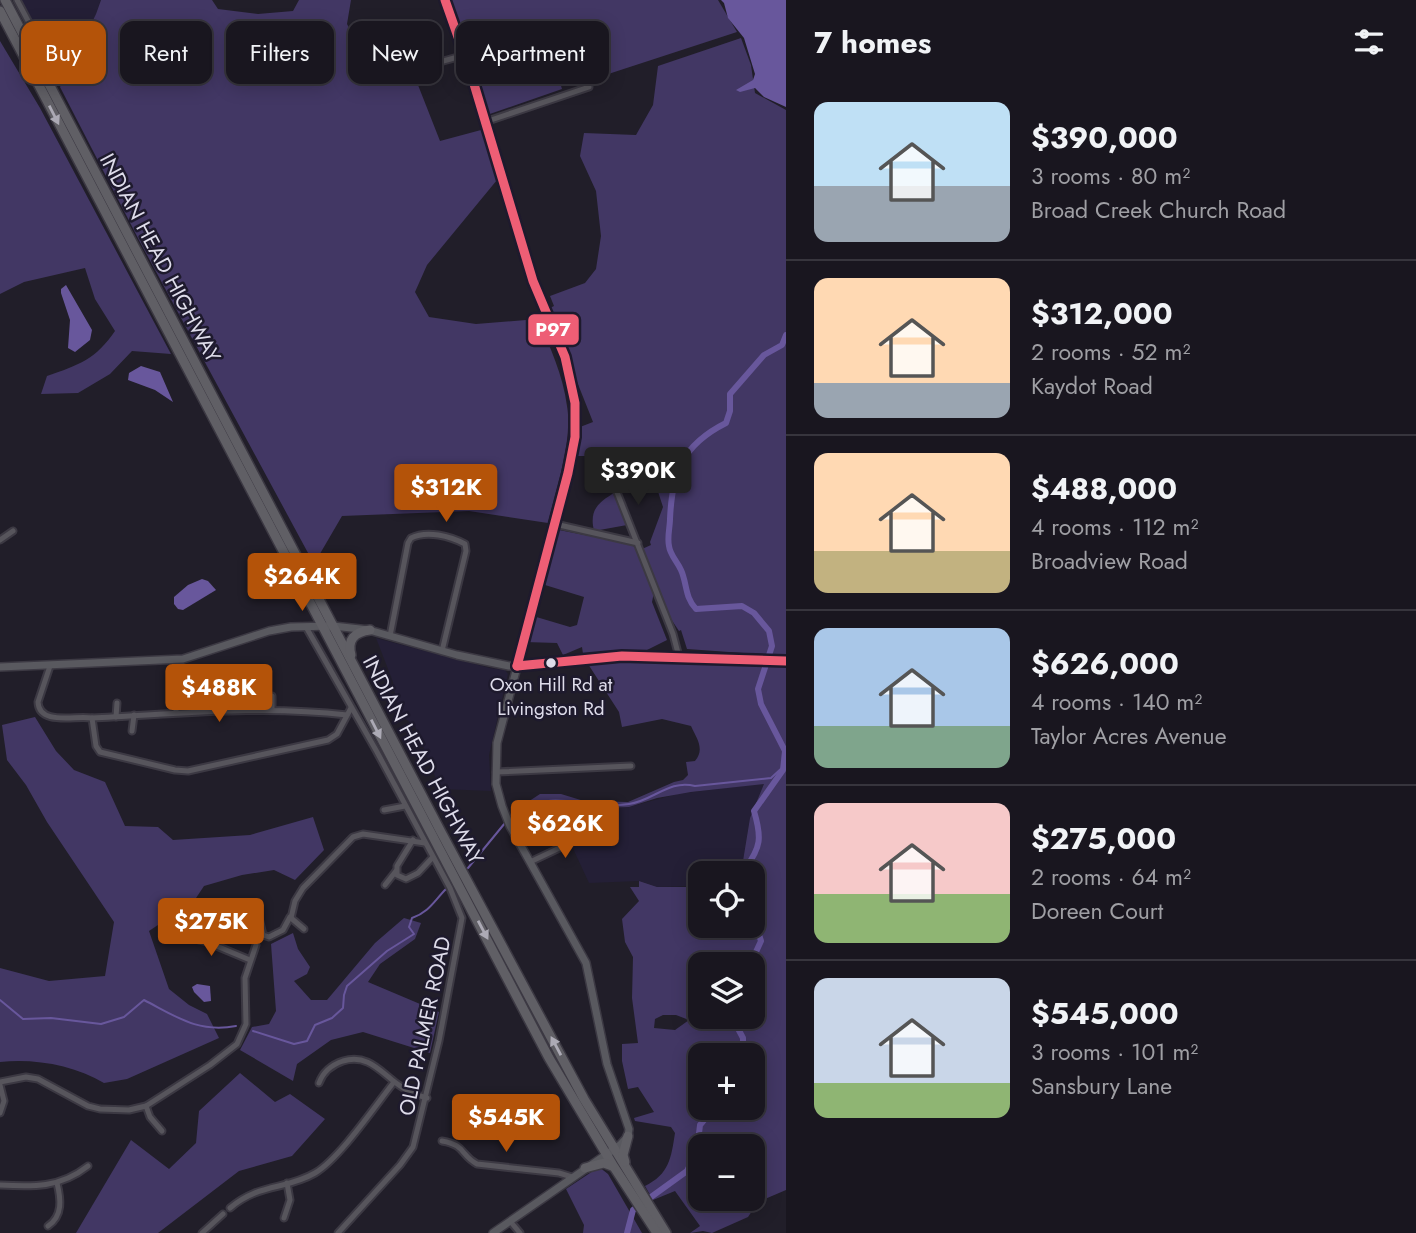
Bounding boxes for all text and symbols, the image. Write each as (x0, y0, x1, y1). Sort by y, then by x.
chip: Buy (21, 21, 106, 84)
chip: Rent (120, 21, 212, 84)
chip: Filters (226, 21, 334, 84)
chip: New (348, 21, 442, 84)
chip: Apartment (456, 21, 609, 84)
text: 7 homes (814, 21, 931, 64)
icon: filters (1350, 23, 1388, 61)
one-way arrow (48, 105, 60, 125)
text: $390,000 (1031, 116, 1178, 159)
icon: home (870, 130, 954, 214)
street label: INDIAN HEAD HIGHWAY (92, 148, 228, 368)
text: 3 rooms · 80 m² (1031, 159, 1190, 193)
text: Broad Creek Church Road (1031, 193, 1286, 227)
text: $312,000 (1031, 292, 1173, 335)
icon: home (870, 306, 954, 390)
line badge: P97 (527, 313, 580, 346)
text: P97 (535, 316, 571, 343)
text: 2 rooms · 52 m² (1031, 335, 1190, 369)
text: Kaydot Road (1031, 369, 1153, 403)
pin: $390K (589, 448, 687, 507)
text: $390K (600, 453, 676, 487)
pin: $312K (397, 464, 495, 524)
text: $488,000 (1031, 467, 1177, 510)
text: $312K (410, 470, 482, 504)
icon: home (870, 481, 954, 565)
text: 4 rooms · 112 m² (1031, 510, 1198, 544)
text: Broadview Road (1031, 544, 1188, 578)
pin: $264K (253, 554, 351, 613)
text: $264K (264, 559, 340, 593)
text: $626,000 (1031, 642, 1179, 685)
street label: INDIAN HEAD HIGHWAY (355, 650, 491, 870)
marker: Oxon Hill Rd at Livingston Rd (544, 656, 558, 670)
icon: home (870, 656, 954, 740)
pin: $488K (170, 664, 268, 724)
text: $488K (181, 670, 257, 704)
place label: Oxon Hill Rd at Livingston Rd (490, 671, 613, 722)
text: 4 rooms · 140 m² (1031, 685, 1202, 719)
one-way arrow (370, 719, 381, 739)
text: Taylor Acres Avenue (1031, 719, 1226, 753)
pin: $626K (516, 800, 614, 860)
text: $626K (527, 806, 603, 840)
text: $275,000 (1031, 817, 1176, 860)
icon: home (870, 831, 954, 915)
text: 2 rooms · 64 m² (1031, 860, 1191, 894)
map controls (688, 861, 765, 1211)
button: locate (688, 861, 765, 938)
text: Doreen Court (1031, 894, 1163, 928)
pin: $275K (162, 898, 260, 958)
text: $275K (174, 904, 248, 938)
one-way arrow (477, 920, 488, 940)
street label: OLD PALMER ROAD (391, 934, 459, 1118)
button: layers (688, 952, 765, 1029)
text: $545,000 (1031, 992, 1179, 1035)
icon: home (870, 1006, 954, 1090)
text: 3 rooms · 101 m² (1031, 1035, 1198, 1069)
one-way arrow (550, 1036, 562, 1056)
button: + (688, 1043, 765, 1120)
text: Sansbury Lane (1031, 1069, 1172, 1103)
pin: $545K (457, 1094, 555, 1154)
text: $545K (468, 1100, 544, 1134)
button: − (688, 1134, 765, 1211)

